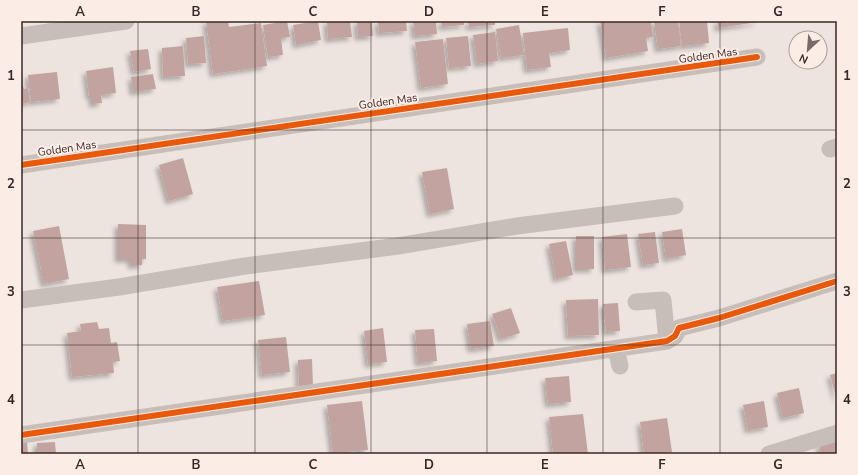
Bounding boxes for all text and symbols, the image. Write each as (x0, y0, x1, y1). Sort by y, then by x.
text: A (75, 3, 85, 21)
text: B (192, 3, 201, 21)
text: C (309, 3, 318, 21)
text: D (424, 3, 434, 21)
text: E (541, 3, 549, 21)
text: F (658, 3, 666, 21)
text: G (773, 3, 783, 21)
north arrow (788, 30, 828, 70)
street label: Golden Mas (678, 44, 738, 67)
text: N (797, 50, 811, 67)
text: 1 (7, 67, 15, 85)
text: 1 (843, 67, 851, 85)
street label: Golden Mas (358, 90, 418, 113)
street label: Golden Mas (37, 137, 97, 160)
text: 2 (7, 175, 15, 193)
text: 2 (843, 175, 851, 193)
text: 3 (7, 283, 15, 301)
text: 3 (843, 283, 851, 301)
text: 4 (7, 391, 15, 409)
text: 4 (843, 391, 851, 409)
text: A (75, 456, 85, 474)
text: B (192, 456, 201, 474)
text: C (309, 456, 318, 474)
text: D (424, 456, 434, 474)
text: E (541, 456, 549, 474)
text: F (658, 456, 666, 474)
text: G (773, 456, 783, 474)

